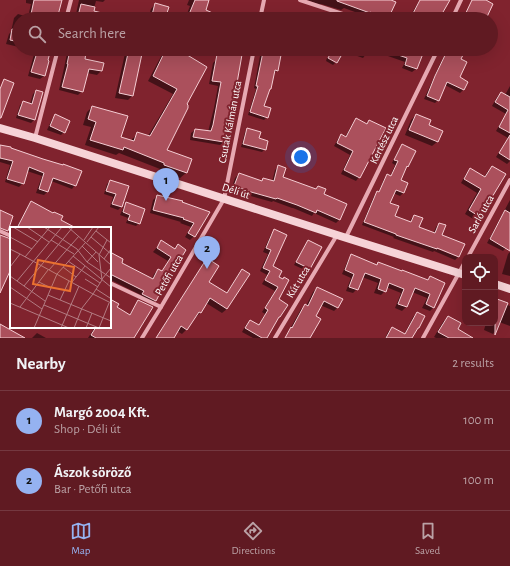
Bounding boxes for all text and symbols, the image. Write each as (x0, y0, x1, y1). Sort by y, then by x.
search box (12, 12, 498, 56)
icon: search (26, 23, 48, 45)
text: Search here (58, 26, 126, 41)
street label: Csutak Kálmán utca (217, 80, 243, 164)
street label: Kertész utca (368, 114, 400, 166)
your location (291, 147, 311, 167)
pin: 1 (153, 168, 179, 201)
street label: Déli út (221, 181, 252, 201)
street label: Sarló utca (466, 193, 496, 235)
inset map (10, 227, 111, 328)
pin: 2 (194, 236, 220, 269)
street label: Petőfi utca (153, 253, 185, 297)
map controls (462, 254, 498, 326)
button: locate (462, 254, 498, 290)
street label: Kút utca (284, 264, 312, 300)
button: layers (462, 290, 498, 326)
text: Nearby (16, 355, 66, 372)
text: 2 results (452, 357, 494, 370)
text: Margó 2004 Kft. (54, 405, 150, 420)
text: 1 (27, 414, 31, 427)
text: 100 m (463, 414, 494, 427)
text: Shop · Déli út (54, 423, 121, 436)
text: Ászok söröző (54, 465, 131, 480)
text: 2 (26, 474, 32, 487)
text: 100 m (463, 474, 494, 487)
text: Bar · Petőfi utca (54, 483, 131, 496)
tab: Map (70, 520, 92, 557)
tab: Directions (231, 520, 275, 557)
tab: Saved (415, 520, 440, 557)

